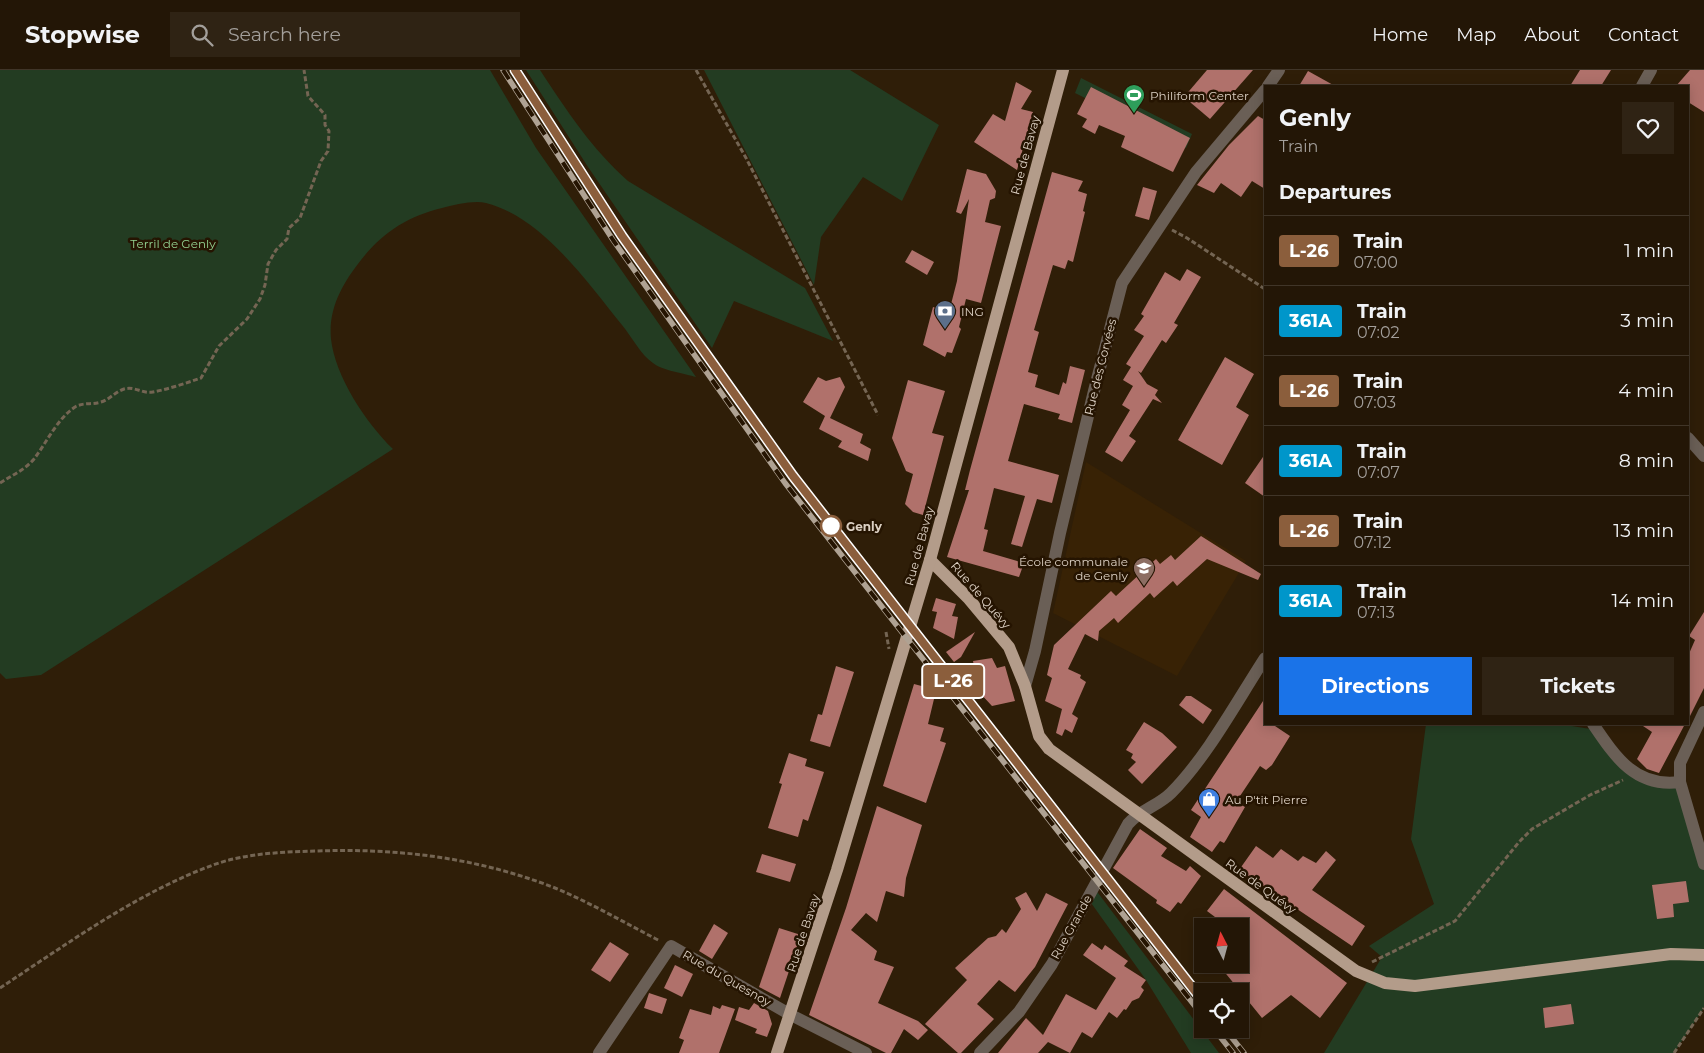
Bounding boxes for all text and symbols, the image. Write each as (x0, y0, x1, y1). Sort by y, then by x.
search box (170, 12, 520, 57)
text: Stopwise (25, 20, 140, 49)
icon: search (188, 21, 216, 49)
text: Search here (228, 23, 341, 46)
text: Home (1372, 24, 1428, 46)
text: Map (1456, 24, 1496, 46)
text: About (1524, 24, 1580, 46)
text: Contact (1608, 24, 1679, 46)
sports icon: Philiform Center (1122, 83, 1146, 114)
place label: Philiform Center (1150, 88, 1249, 103)
button: heart (1622, 102, 1674, 154)
text: Genly (1279, 103, 1351, 132)
street label: Rue de Bavay (1007, 113, 1043, 196)
text: Train (1279, 137, 1318, 156)
text: Departures (1279, 181, 1391, 204)
text: Train (1354, 230, 1403, 253)
park label: Terril de Genly (130, 236, 216, 251)
text: 1 min (1624, 239, 1674, 262)
text: L-26 (1289, 240, 1329, 262)
text: 07:00 (1354, 253, 1398, 272)
bank icon: ING (933, 299, 957, 330)
text: Train (1357, 300, 1407, 323)
place label: ING (961, 304, 984, 319)
text: 3 min (1620, 309, 1674, 332)
text: 361A (1289, 310, 1332, 332)
street label: Rue des Corvées (1081, 317, 1119, 417)
text: 07:02 (1357, 323, 1400, 342)
text: Train (1354, 370, 1403, 393)
text: 4 min (1618, 379, 1674, 402)
text: L-26 (1289, 380, 1329, 402)
text: 07:03 (1354, 393, 1396, 412)
text: Train (1357, 440, 1407, 463)
text: 8 min (1619, 449, 1674, 472)
text: 361A (1289, 450, 1332, 472)
text: 07:07 (1357, 463, 1400, 482)
street label: Rue de Bavay (901, 504, 937, 587)
text: Train (1354, 510, 1403, 533)
marker: Genly (820, 515, 842, 537)
place label: Genly (846, 519, 883, 534)
text: 13 min (1613, 519, 1674, 542)
text: L-26 (1289, 520, 1329, 542)
text: 07:12 (1354, 533, 1391, 552)
place label: École communale de Genly (1019, 554, 1128, 583)
school or university icon: École communale de Genly (1132, 556, 1156, 587)
street label: Rue de Quévy (948, 558, 1014, 632)
text: Train (1357, 580, 1407, 603)
text: 14 min (1611, 589, 1674, 612)
text: 361A (1289, 590, 1332, 612)
text: 07:13 (1357, 603, 1395, 622)
button: Directions (1279, 657, 1472, 715)
button: Tickets (1482, 657, 1674, 715)
line badge: L-26 (918, 665, 988, 697)
text: L-26 (933, 670, 973, 692)
shop icon: Au P'tit Pierre (1197, 787, 1221, 818)
place label: Au P'tit Pierre (1225, 792, 1307, 807)
street label: Rue de Quévy (1223, 855, 1300, 917)
street label: Rue de Bavay (783, 892, 823, 974)
street label: Rue Grande (1047, 892, 1095, 962)
north arrow (1194, 918, 1249, 972)
map controls (1194, 918, 1249, 1038)
street label: Rue du Quesnoy (680, 947, 774, 1010)
button: locate (1194, 983, 1249, 1038)

